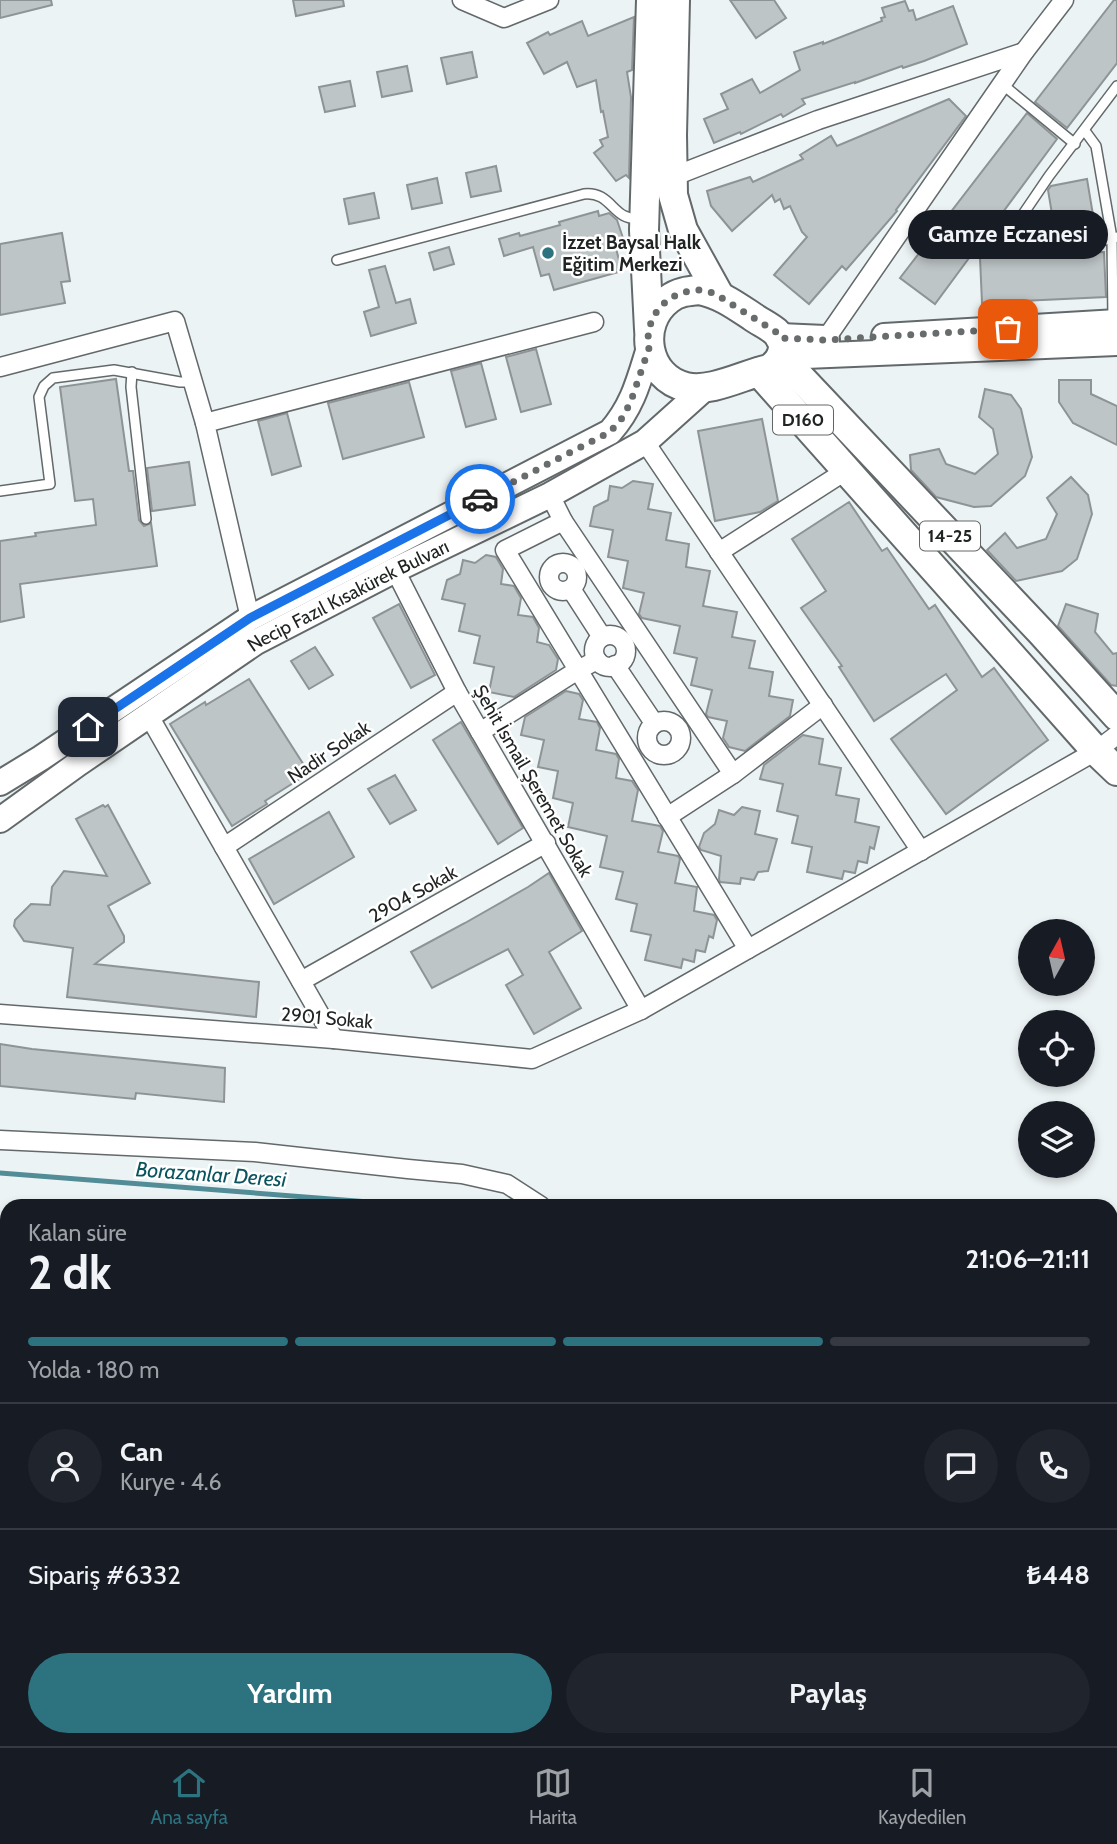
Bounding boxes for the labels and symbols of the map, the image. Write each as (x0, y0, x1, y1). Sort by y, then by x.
callout: Gamze Eczanesi (908, 210, 1108, 259)
place label: İzzet Baysal Halk Eğitim Merkezi (562, 231, 702, 276)
marker: İzzet Baysal Halk Eğitim Merkezi (540, 245, 556, 261)
pin (978, 299, 1038, 359)
road number: D160 (773, 406, 833, 434)
courier (445, 464, 515, 534)
road number: 14-25 (920, 522, 980, 550)
street label: Necip Fazıl Kısakürek Bulvarı (243, 534, 452, 656)
street label: Şehit İsmail Şeremet Sokak (469, 681, 598, 882)
pin (58, 697, 118, 757)
street label: Nadir Sokak (283, 716, 375, 788)
street label: 2904 Sokak (365, 860, 461, 928)
north arrow (1018, 919, 1096, 996)
street label: 2901 Sokak (280, 1003, 374, 1034)
water label: Borazanlar Deresi (135, 1156, 288, 1192)

